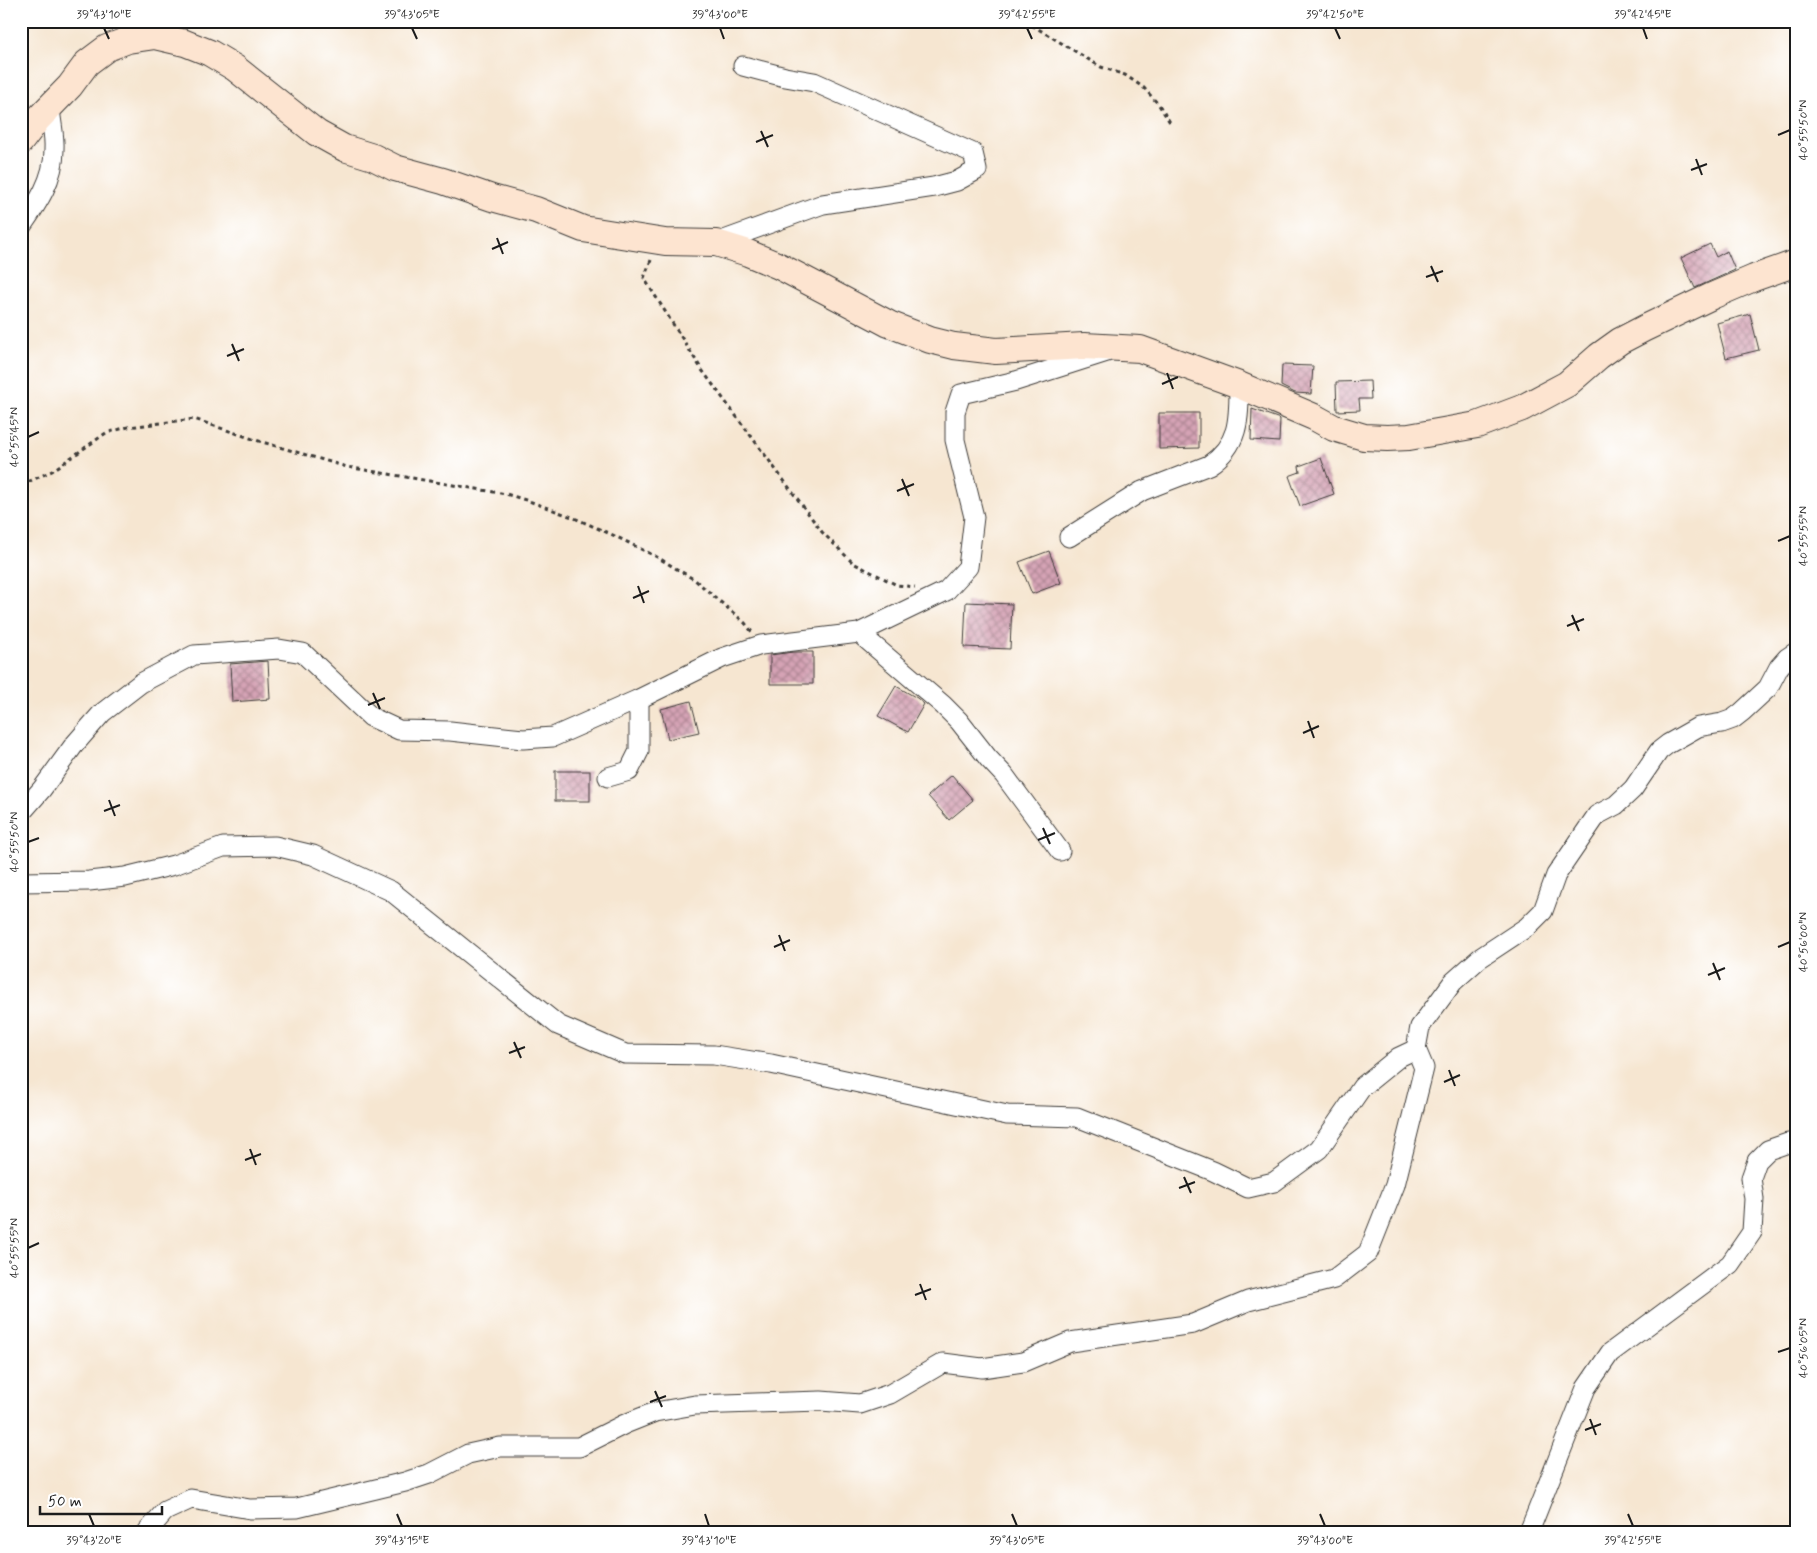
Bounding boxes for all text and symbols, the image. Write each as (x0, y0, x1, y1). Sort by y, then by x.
text: 39°43'10"E (77, 7, 131, 23)
text: 39°43'05"E (384, 7, 440, 23)
text: 39°43'00"E (692, 7, 748, 23)
text: 39°42'55"E (998, 7, 1056, 23)
text: 39°42'50"E (1306, 7, 1364, 23)
text: 39°42'45"E (1614, 7, 1672, 23)
text: 40°55'50"N (1796, 100, 1812, 160)
text: 40°55'45"N (7, 407, 23, 467)
text: 40°55'55"N (1796, 506, 1812, 566)
text: 40°55'50"N (7, 812, 23, 872)
text: 40°56'00"N (1796, 912, 1812, 972)
text: 40°55'55"N (7, 1218, 23, 1278)
text: 40°56'05"N (1796, 1318, 1812, 1378)
scale bar (40, 1483, 162, 1515)
text: 50 m (48, 1492, 82, 1512)
text: 39°43'20"E (66, 1533, 122, 1549)
text: 39°43'15"E (375, 1533, 429, 1549)
text: 39°43'10"E (682, 1533, 736, 1549)
text: 39°43'05"E (989, 1533, 1045, 1549)
text: 39°43'00"E (1297, 1533, 1353, 1549)
text: 39°42'55"E (1604, 1533, 1662, 1549)

